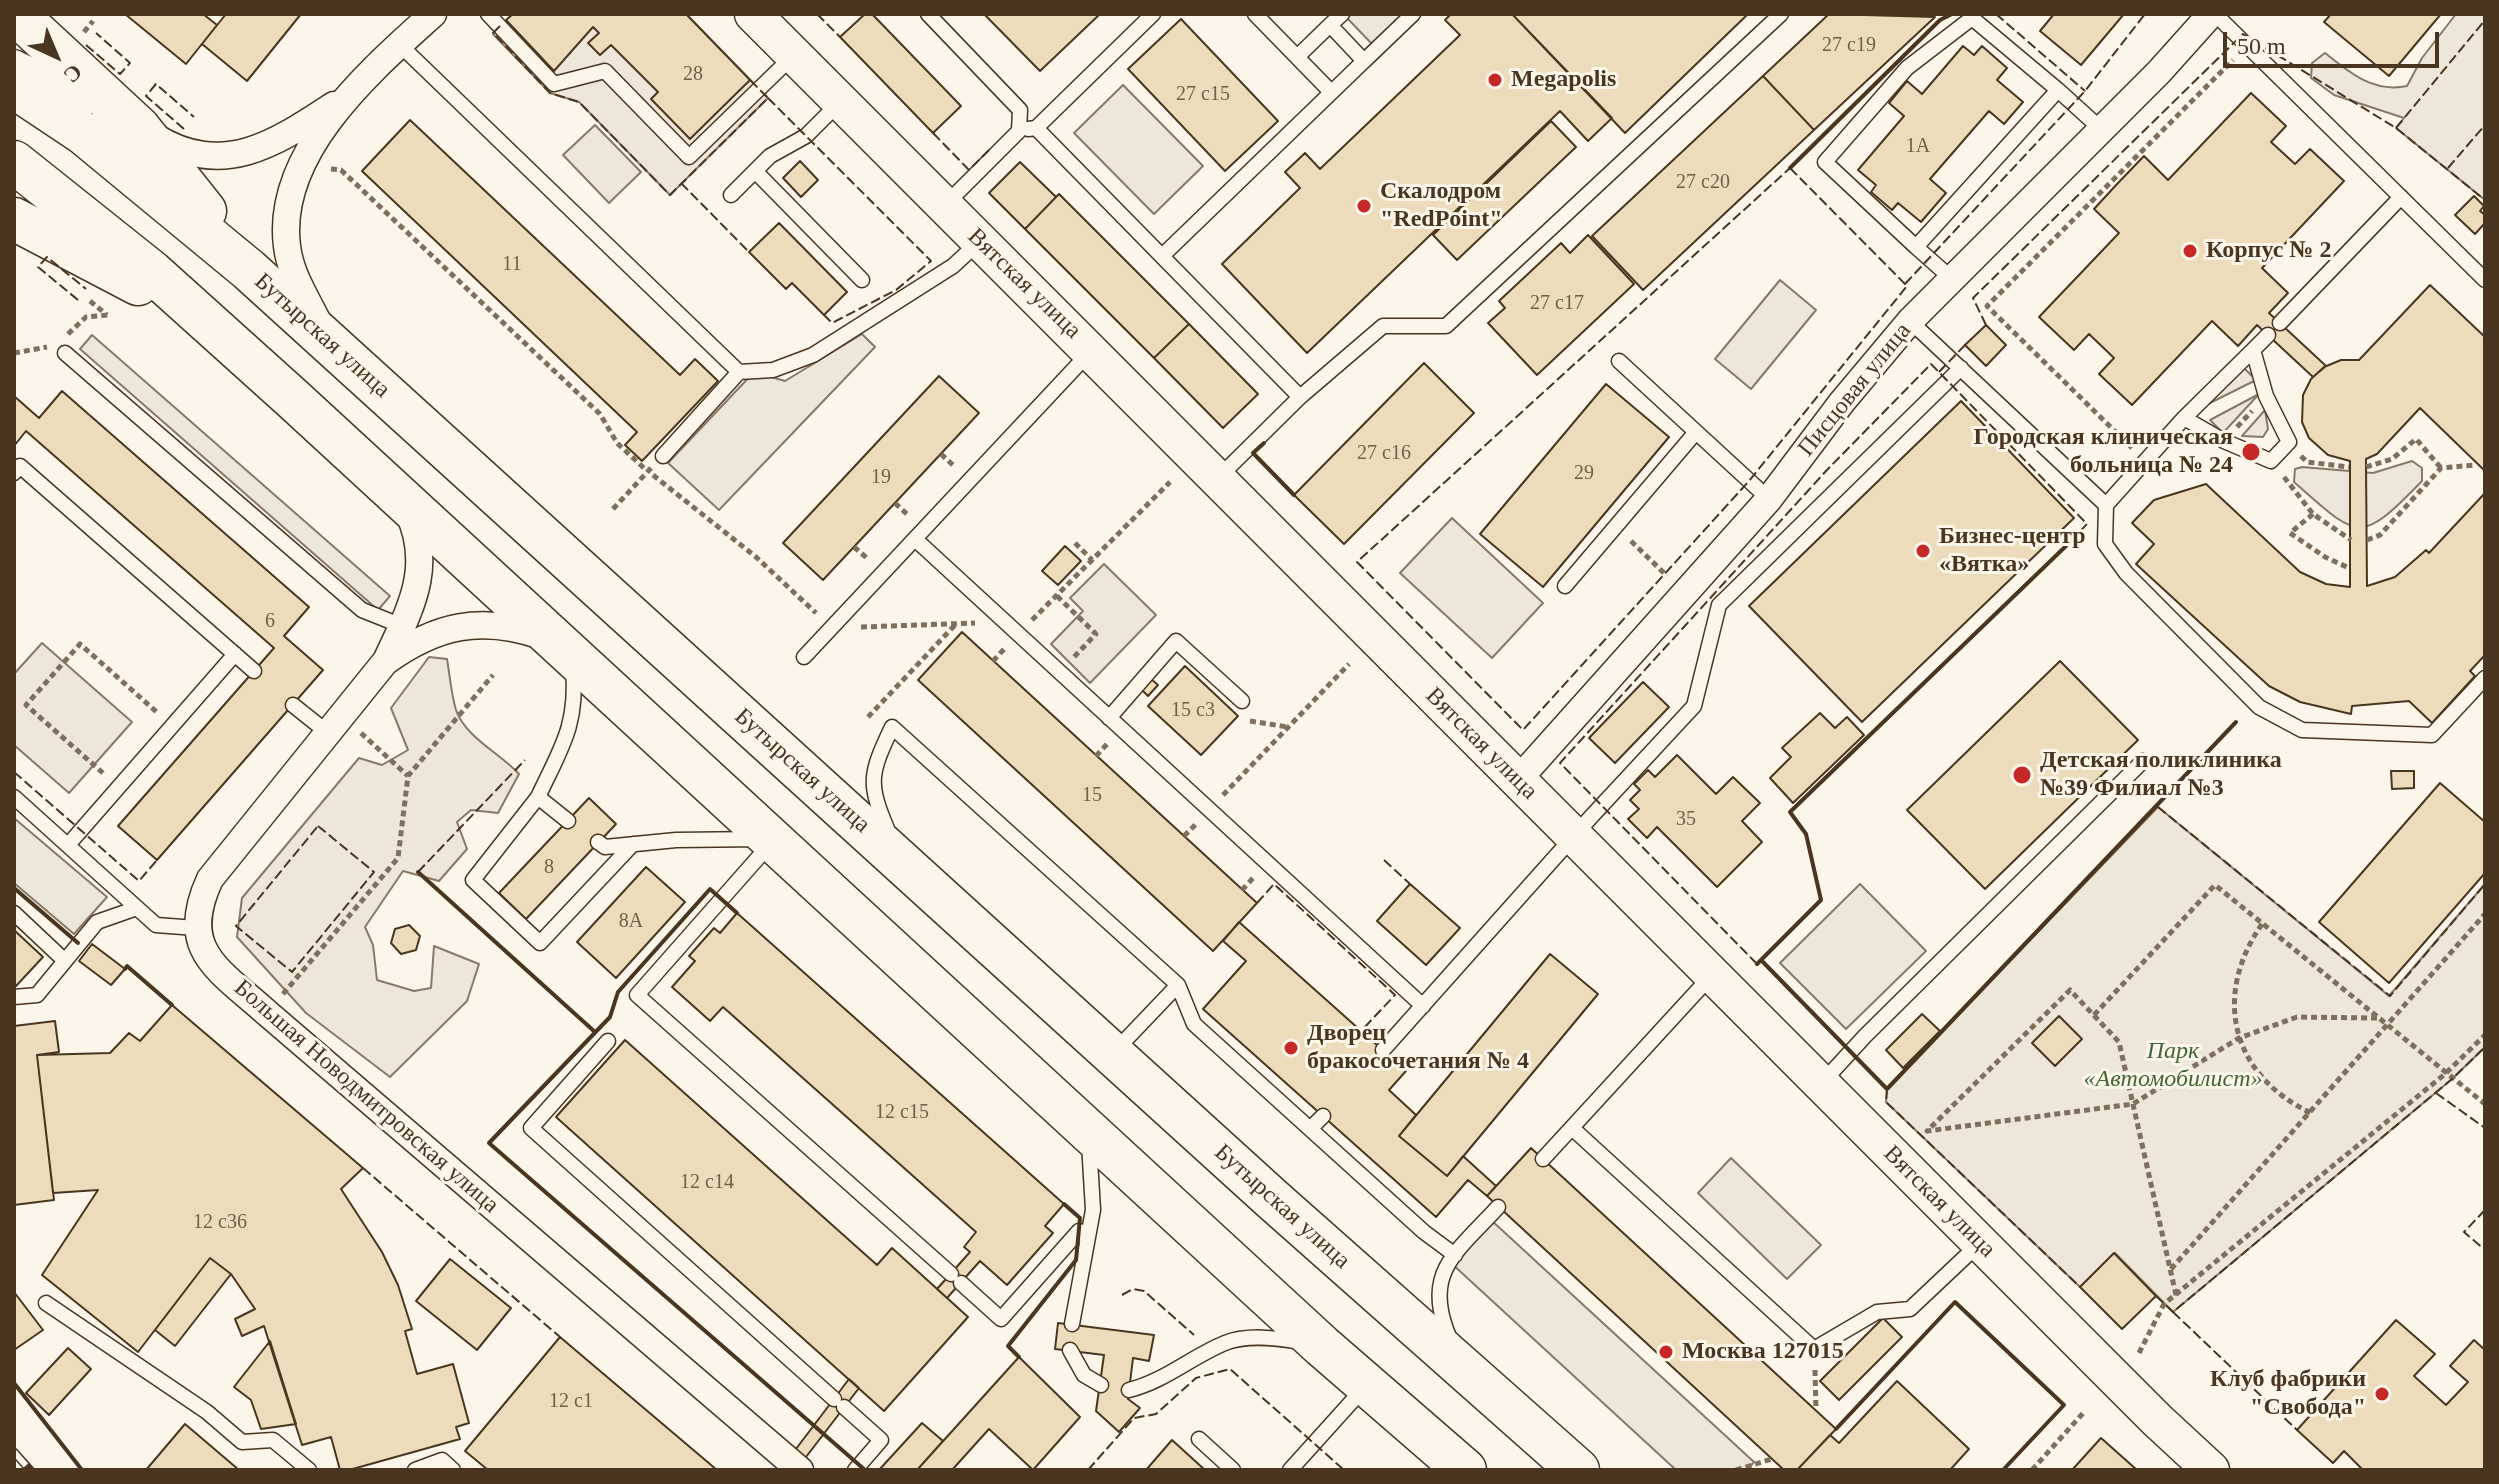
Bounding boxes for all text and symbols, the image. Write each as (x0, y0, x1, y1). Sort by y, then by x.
north arrow (16, 16, 96, 96)
scale bar (2227, 16, 2443, 66)
text: 50 m (2237, 33, 2286, 59)
house number: 27 с19 (1822, 34, 1876, 58)
text: С (59, 59, 87, 88)
house number: 28 (683, 63, 703, 87)
place label: Megapolis (1511, 66, 1616, 94)
marker: Megapolis (1486, 71, 1504, 89)
house number: 27 с15 (1176, 83, 1230, 107)
house number: 1А (1906, 135, 1930, 159)
house number: 27 с20 (1676, 171, 1730, 195)
place label: Скалодром "RedPoint" (1380, 178, 1503, 234)
marker: Скалодром "RedPoint" (1355, 197, 1373, 215)
street label: Вятская улица (961, 223, 1087, 345)
place label: Корпус № 2 (2206, 237, 2331, 265)
marker: Корпус № 2 (2181, 242, 2199, 260)
house number: 11 (502, 253, 522, 277)
street label: Бутырская улица (248, 268, 396, 404)
house number: 27 с17 (1530, 292, 1584, 316)
street label: Писцовая улица (1792, 317, 1918, 463)
place label: Городская клиническая больница № 24 (1974, 424, 2233, 480)
marker: Городская клиническая больница № 24 (2240, 441, 2262, 463)
house number: 27 с16 (1357, 442, 1411, 466)
house number: 29 (1574, 462, 1594, 486)
house number: 19 (871, 466, 891, 490)
place label: Бизнес-центр «Вятка» (1939, 523, 2085, 579)
marker: Бизнес-центр «Вятка» (1914, 542, 1932, 560)
house number: 6 (265, 610, 275, 634)
street label: Вятская улица (1419, 682, 1543, 806)
house number: 15 с3 (1171, 699, 1215, 723)
street label: Бутырская улица (728, 703, 876, 839)
place label: Детская поликлиника №39 Филиал №3 (2040, 747, 2282, 803)
marker: Детская поликлиника №39 Филиал №3 (2011, 764, 2033, 786)
house number: 15 (1082, 784, 1102, 808)
house number: 35 (1676, 808, 1696, 832)
house number: 8 (544, 856, 554, 880)
house number: 8А (619, 910, 643, 934)
street label: Большая Новодмитровская улица (228, 974, 504, 1220)
place label: Дворец бракосочетания № 4 (1307, 1020, 1529, 1076)
park label: Парк «Автомобилист» (2083, 1038, 2263, 1094)
marker: Дворец бракосочетания № 4 (1282, 1039, 1300, 1057)
house number: 12 с15 (875, 1101, 929, 1125)
street label: Бутырская улица (1208, 1139, 1356, 1275)
street label: Вятская улица (1877, 1140, 2001, 1264)
house number: 12 с14 (680, 1171, 734, 1195)
house number: 12 с36 (193, 1211, 247, 1235)
place label: Москва 127015 (1682, 1338, 1844, 1366)
marker: Москва 127015 (1657, 1343, 1675, 1361)
place label: Клуб фабрики "Свобода" (2210, 1366, 2366, 1422)
marker: Клуб фабрики "Свобода" (2373, 1385, 2391, 1403)
house number: 12 с1 (549, 1390, 593, 1414)

